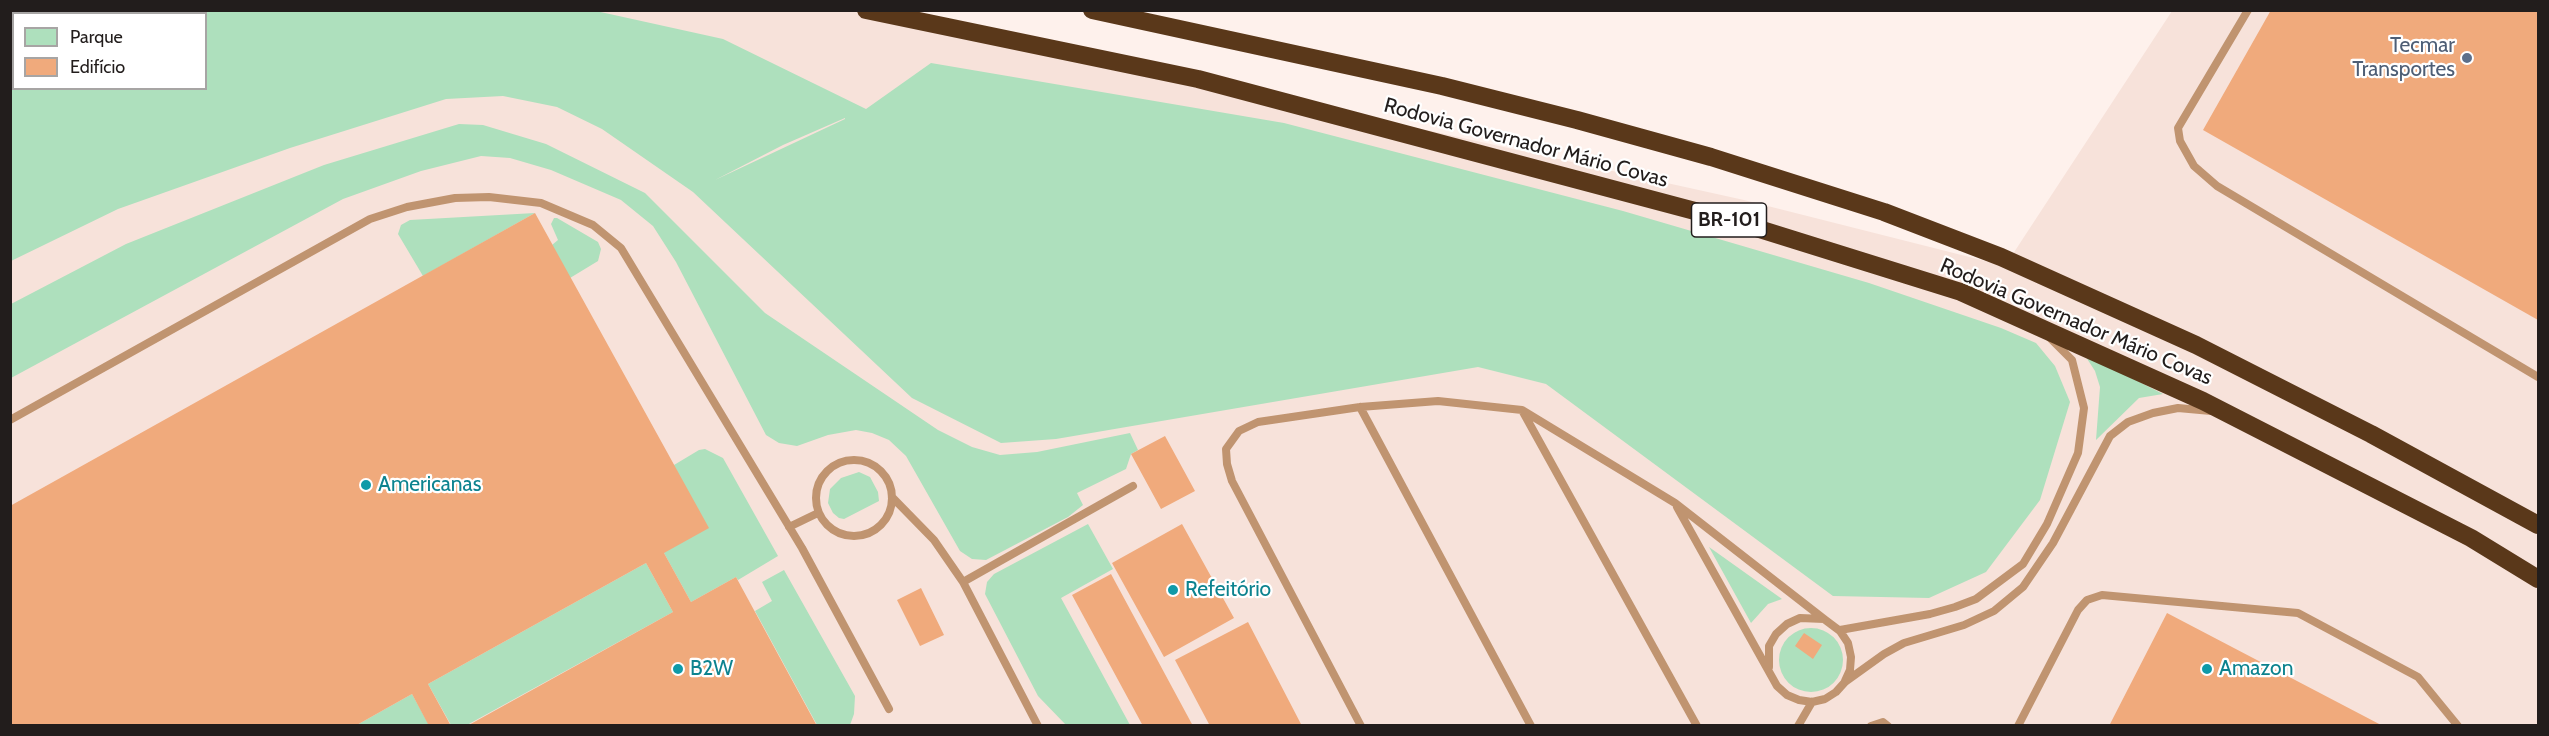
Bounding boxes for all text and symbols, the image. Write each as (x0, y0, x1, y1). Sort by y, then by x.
legend (12, 12, 207, 90)
text: Parque (70, 26, 123, 48)
place label: Tecmar Transportes (2352, 33, 2455, 83)
marker: Tecmar Transportes (2460, 51, 2474, 65)
text: Edifício (70, 56, 125, 78)
street label: Rodovia Governador Mário Covas (1381, 93, 1671, 193)
road number: BR-101 (1692, 203, 1766, 237)
street label: Rodovia Governador Mário Covas (1936, 253, 2216, 391)
place label: Americanas (378, 472, 481, 498)
marker: Americanas (359, 478, 373, 492)
place label: Refeitório (1185, 577, 1271, 603)
marker: Refeitório (1166, 583, 1180, 597)
place label: B2W (690, 656, 733, 682)
place label: Amazon (2219, 656, 2293, 682)
marker: B2W (671, 662, 685, 676)
marker: Amazon (2200, 662, 2214, 676)

